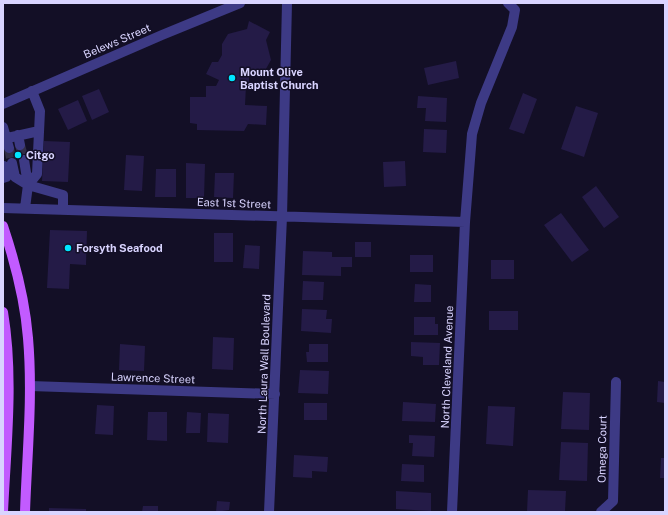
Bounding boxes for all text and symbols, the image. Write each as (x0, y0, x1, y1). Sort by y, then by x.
street label: Belews Street (82, 21, 152, 61)
place label: Mount Olive Baptist Church (240, 66, 319, 91)
marker: Mount Olive Baptist Church (227, 73, 237, 83)
place label: Citgo (26, 149, 55, 161)
marker: Citgo (13, 150, 23, 160)
street label: East 1st Street (197, 196, 271, 210)
place label: Forsyth Seafood (76, 242, 163, 254)
marker: Forsyth Seafood (63, 243, 73, 253)
street label: North Laura Wall Boulevard (256, 294, 272, 434)
street label: North Cleveland Avenue (439, 305, 455, 429)
street label: Lawrence Street (111, 371, 195, 385)
street label: Omega Court (595, 415, 609, 483)

